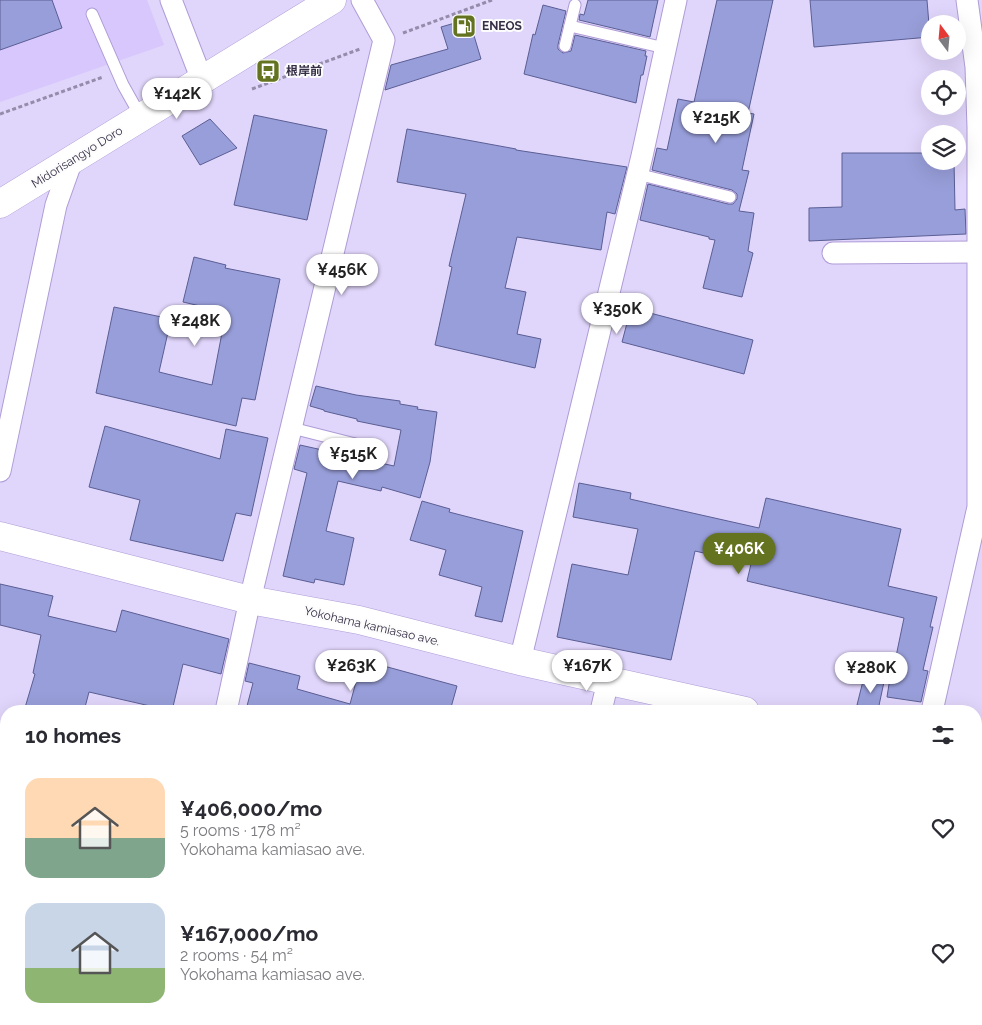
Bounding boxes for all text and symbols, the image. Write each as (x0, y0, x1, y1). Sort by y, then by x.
fuel station icon: ENEOS (451, 13, 477, 39)
north arrow (921, 15, 966, 60)
map controls (921, 15, 966, 170)
place label: ENEOS (482, 19, 522, 33)
bus stop icon: 根岸前 (255, 58, 281, 84)
place label: 根岸前 (286, 64, 322, 78)
button: locate (921, 70, 966, 115)
pin: ¥142K (142, 78, 212, 120)
text: ¥142K (153, 84, 201, 103)
pin: ¥215K (681, 102, 751, 144)
text: ¥215K (692, 108, 740, 127)
street label: Midorisangyo Doro (29, 123, 125, 191)
button: layers (921, 125, 966, 170)
pin: ¥456K (307, 254, 377, 296)
text: ¥456K (317, 260, 367, 279)
pin: ¥350K (582, 292, 652, 335)
text: ¥350K (592, 299, 642, 318)
pin: ¥248K (160, 304, 230, 347)
text: ¥248K (170, 311, 220, 330)
pin: ¥515K (318, 438, 388, 480)
text: ¥515K (329, 444, 377, 463)
pin: ¥406K (704, 532, 774, 575)
text: ¥406K (714, 539, 764, 558)
street label: Yokohama kamiasao ave. (303, 604, 441, 648)
pin: ¥263K (316, 650, 386, 692)
pin: ¥167K (552, 650, 622, 692)
pin: ¥280K (836, 652, 906, 694)
text: ¥263K (326, 656, 376, 675)
text: ¥167K (563, 656, 611, 675)
text: ¥280K (846, 658, 896, 677)
icon: filters (929, 721, 957, 749)
text: 10 homes (25, 723, 121, 748)
text: ¥406,000/mo (180, 796, 322, 821)
icon: home (65, 798, 125, 858)
icon: heart (929, 814, 957, 842)
text: 5 rooms · 178 m² (180, 821, 301, 840)
text: Yokohama kamiasao ave. (180, 840, 365, 859)
text: ¥167,000/mo (180, 921, 318, 946)
icon: home (65, 923, 125, 983)
icon: heart (929, 939, 957, 967)
text: 2 rooms · 54 m² (180, 946, 293, 965)
text: Yokohama kamiasao ave. (180, 965, 365, 984)

